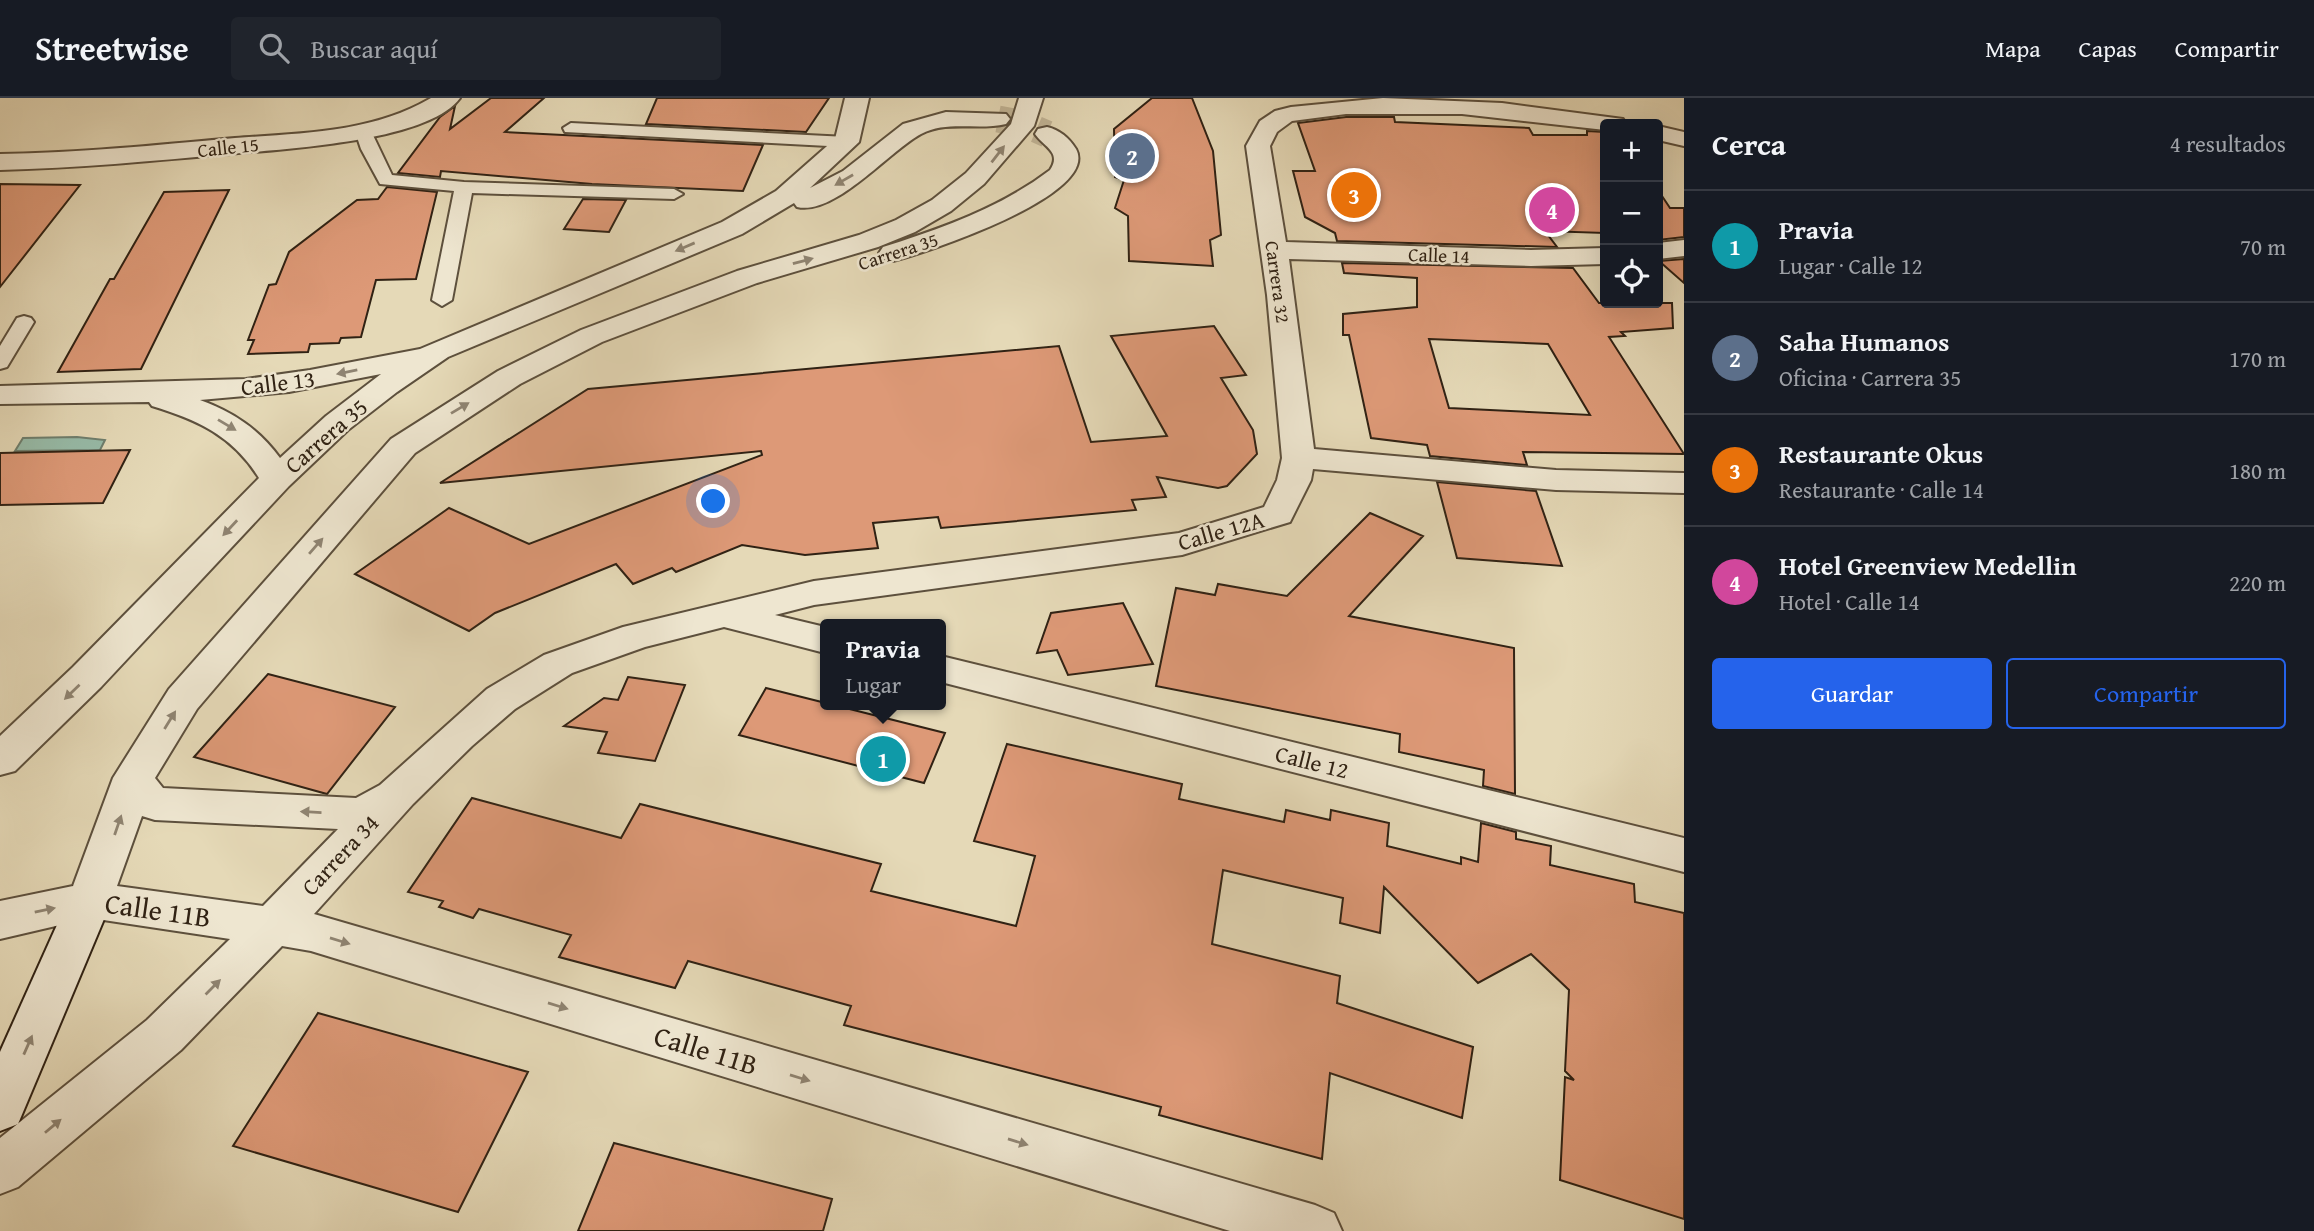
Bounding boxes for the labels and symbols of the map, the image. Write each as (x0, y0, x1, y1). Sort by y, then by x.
street label: Calle 15 (196, 130, 260, 164)
pin: 2 (1109, 130, 1155, 182)
one-way arrow (991, 146, 1006, 164)
pin: 3 (1331, 169, 1377, 221)
one-way arrow (834, 174, 854, 186)
pin: 4 (1529, 184, 1575, 236)
street label: Carrera 35 (854, 225, 942, 277)
street label: Carrera 32 (1258, 239, 1298, 325)
street label: Calle 14 (1408, 240, 1470, 270)
one-way arrow (675, 242, 696, 253)
one-way arrow (792, 255, 813, 265)
street label: Calle 13 (239, 362, 317, 403)
one-way arrow (336, 367, 358, 378)
street label: Carrera 35 (277, 390, 374, 481)
one-way arrow (450, 402, 469, 414)
one-way arrow (218, 419, 237, 431)
your location (696, 484, 730, 518)
street label: Calle 12A (1174, 502, 1268, 559)
one-way arrow (223, 519, 239, 536)
one-way arrow (308, 537, 324, 555)
one-way arrow (64, 683, 81, 699)
one-way arrow (164, 710, 177, 730)
pin: 1 (860, 733, 906, 785)
street label: Calle 12 (1272, 737, 1352, 787)
one-way arrow (299, 806, 321, 817)
street label: Carrera 34 (293, 807, 386, 903)
one-way arrow (112, 814, 123, 835)
street label: Calle 11B (103, 882, 214, 937)
one-way arrow (34, 904, 56, 915)
one-way arrow (330, 936, 351, 946)
one-way arrow (204, 978, 221, 995)
one-way arrow (548, 1001, 569, 1011)
street label: Calle 11B (649, 1014, 763, 1085)
one-way arrow (22, 1035, 34, 1055)
one-way arrow (789, 1073, 810, 1083)
one-way arrow (43, 1119, 61, 1134)
one-way arrow (1008, 1138, 1029, 1148)

